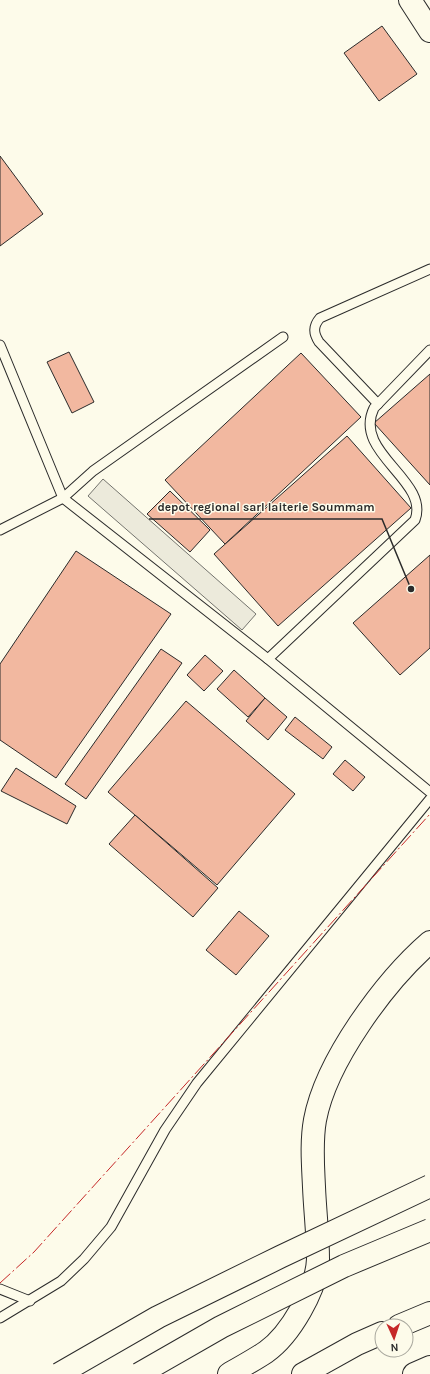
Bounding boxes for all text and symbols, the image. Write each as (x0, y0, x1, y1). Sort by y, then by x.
callout: depot regional sarl laiterie Soummam (149, 495, 382, 519)
text: depot regional sarl laiterie Soummam (157, 500, 375, 514)
north arrow (374, 1318, 414, 1358)
text: N (390, 1341, 399, 1354)

